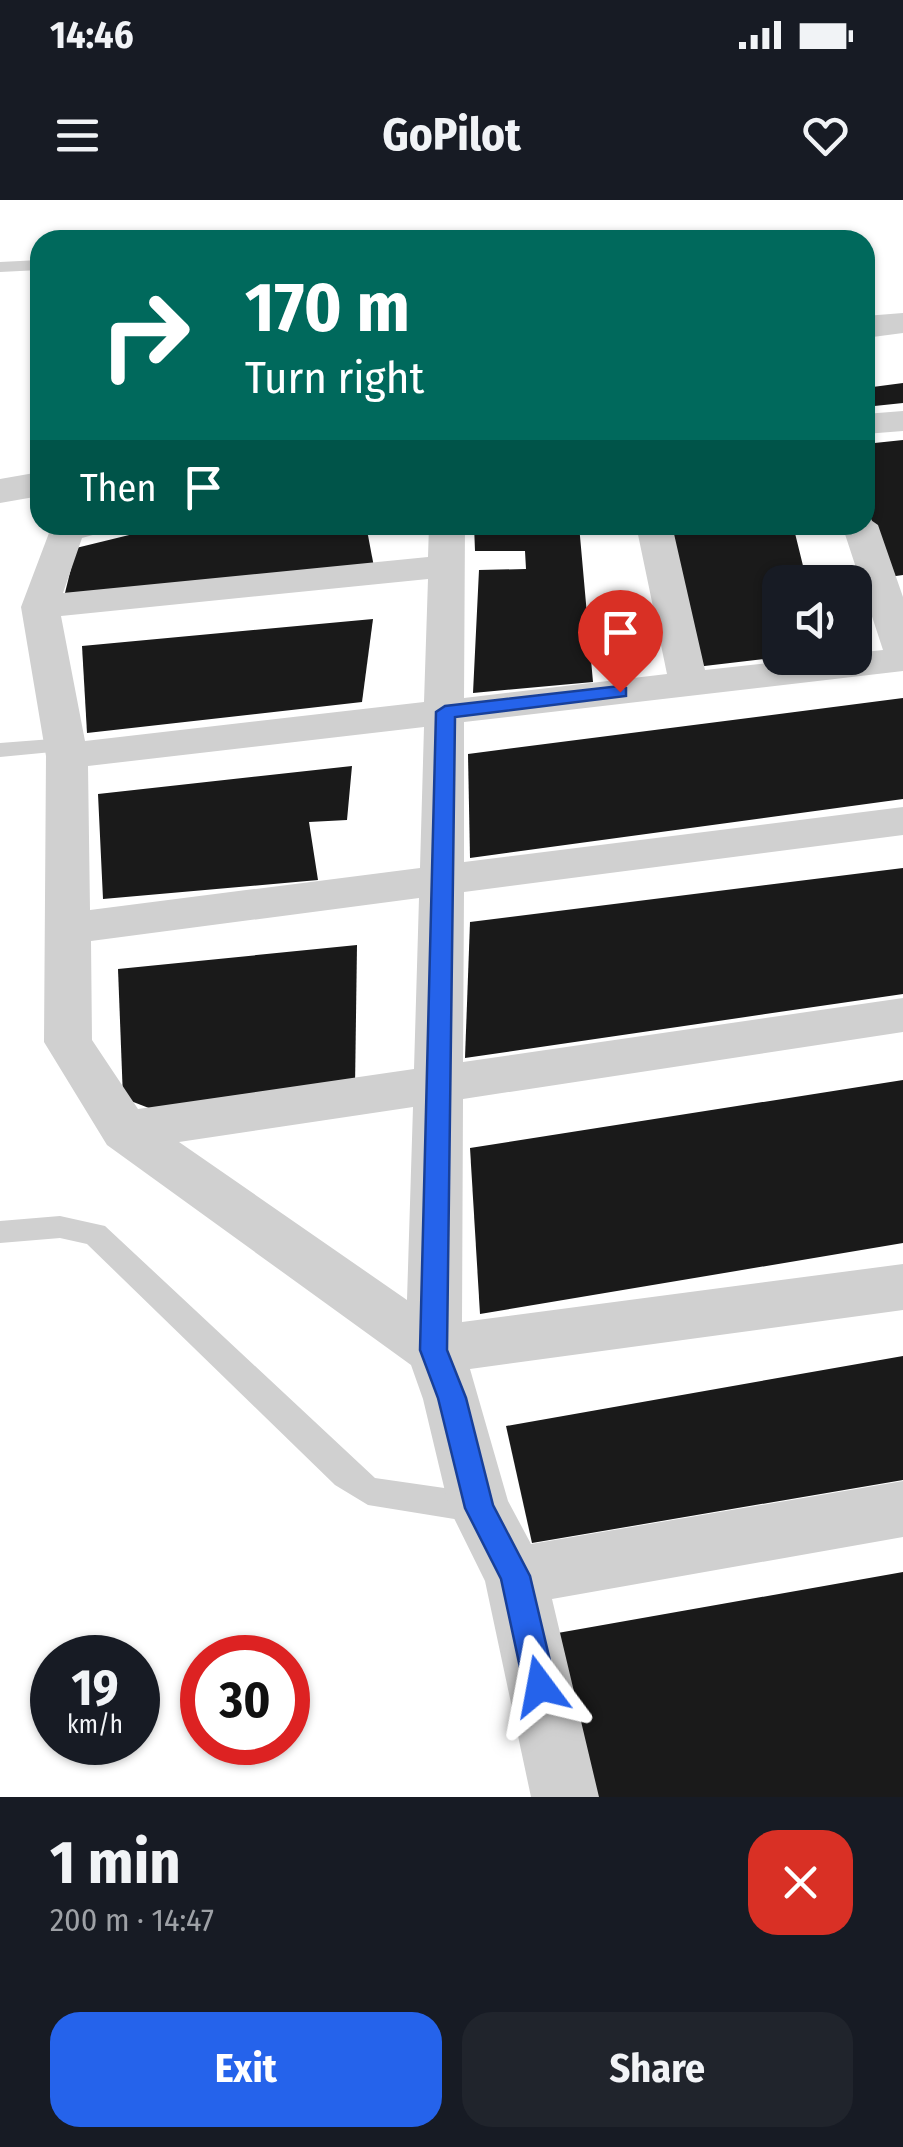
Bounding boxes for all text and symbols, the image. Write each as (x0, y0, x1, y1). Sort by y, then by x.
text: 14:46 (50, 12, 134, 58)
icon: menu (50, 108, 105, 163)
text: GoPilot (382, 108, 521, 162)
icon: heart (798, 108, 853, 163)
text: 170 m (245, 266, 410, 350)
icon: right (80, 270, 210, 400)
text: Turn right (245, 351, 424, 405)
icon: arrive (176, 460, 231, 515)
text: Then (80, 465, 156, 511)
map controls (762, 565, 872, 675)
button: sound (762, 565, 872, 675)
pin (578, 590, 663, 693)
icon: arrive (593, 605, 648, 660)
position arrow (488, 1634, 592, 1738)
speed limit sign: 30 (180, 1635, 310, 1765)
text: 19 (71, 1658, 118, 1718)
text: km/h (67, 1710, 123, 1740)
text: 1 min (50, 1827, 181, 1899)
button: close (748, 1830, 853, 1935)
text: 200 m · 14:47 (50, 1901, 214, 1939)
button: Exit (50, 2012, 442, 2127)
button: Share (462, 2012, 853, 2127)

